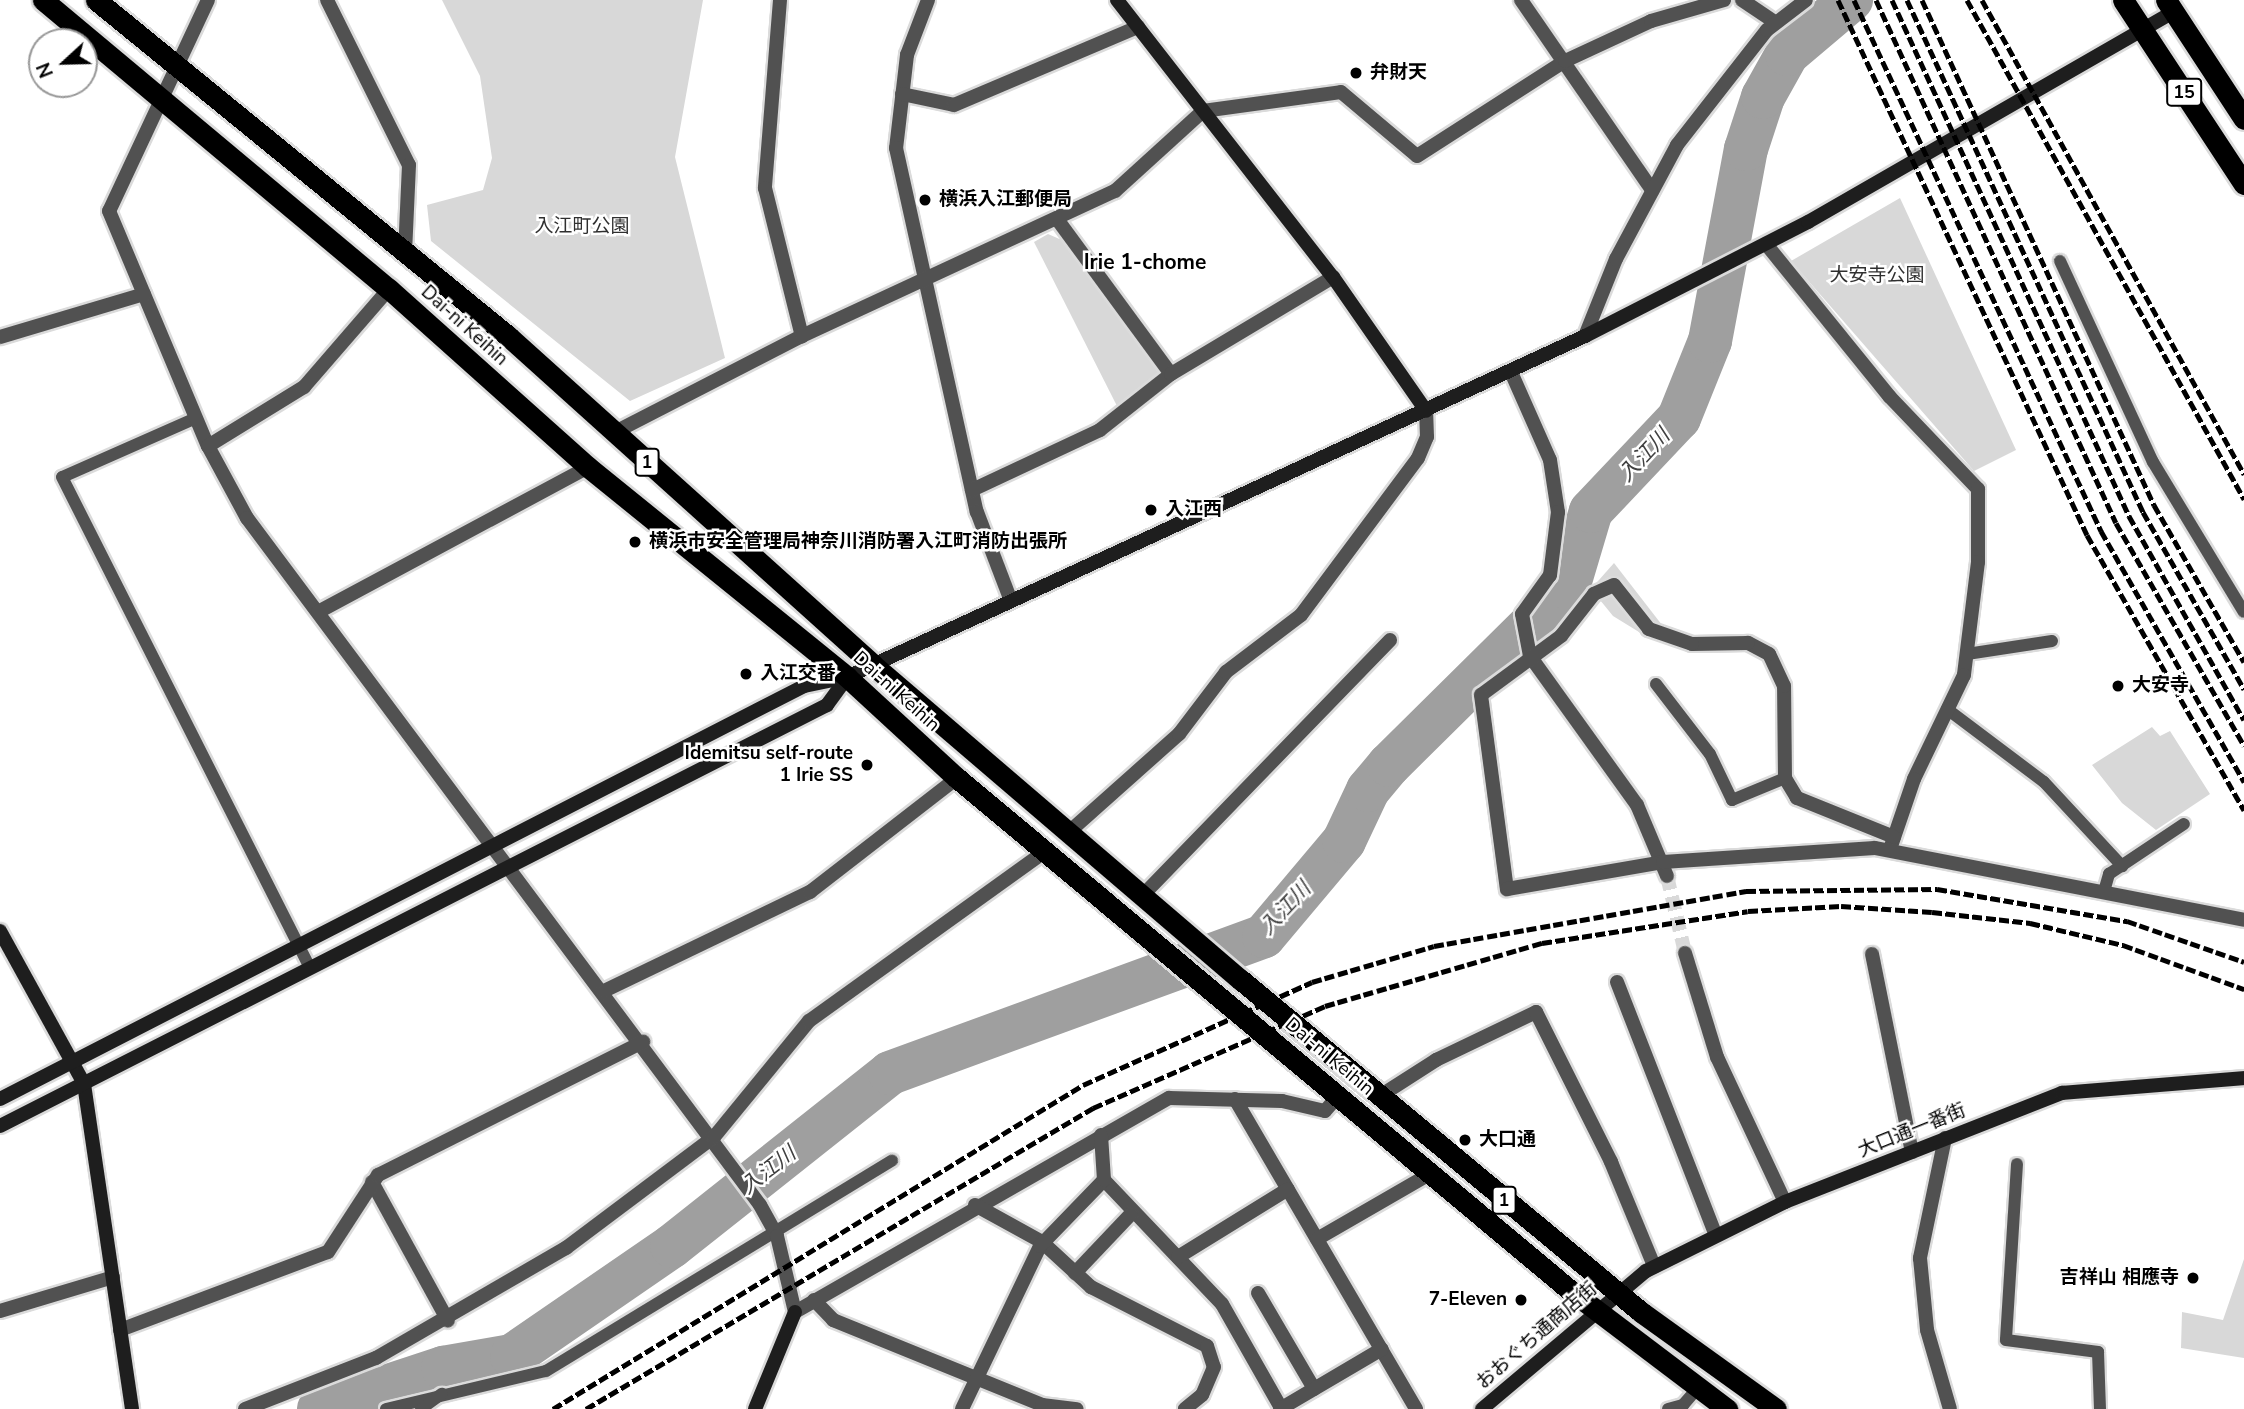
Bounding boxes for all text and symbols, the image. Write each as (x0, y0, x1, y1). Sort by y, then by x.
north arrow (28, 28, 98, 98)
text: N (31, 59, 60, 82)
place label: 弁財天 (1370, 62, 1427, 84)
marker: 弁財天 (1348, 65, 1364, 81)
road number: 15 (2165, 78, 2203, 106)
place label: 横浜入江郵便局 (939, 189, 1072, 211)
marker: 横浜入江郵便局 (917, 192, 933, 208)
park label: 入江町公園 (535, 216, 629, 238)
district label: Irie 1-chome (1084, 249, 1206, 275)
park label: 大安寺公園 (1830, 265, 1924, 287)
street label: Dai-ni Keihin (416, 281, 512, 371)
water label: 入江川 (1613, 423, 1675, 487)
road number: 1 (633, 448, 661, 476)
place label: 入江西 (1165, 499, 1222, 521)
marker: 入江西 (1143, 502, 1159, 518)
place label: 横浜市安全管理局神奈川消防署入江町消防出張所 (649, 531, 1067, 553)
marker: 横浜市安全管理局神奈川消防署入江町消防出張所 (627, 534, 643, 550)
street label: Dai-ni Keihin (848, 647, 944, 737)
place label: 入江交番 (760, 663, 836, 685)
marker: 入江交番 (738, 666, 754, 682)
place label: 大安寺 (2132, 675, 2189, 697)
marker: 大安寺 (2110, 678, 2126, 694)
place label: Idemitsu self-route 1 Irie SS (685, 743, 853, 787)
marker: Idemitsu self-route 1 Irie SS (859, 757, 875, 773)
water label: 入江川 (1254, 876, 1316, 940)
street label: Dai-ni Keihin (1280, 1013, 1378, 1101)
street label: 大口通一番街 (1855, 1099, 1969, 1163)
place label: 大口通 (1479, 1129, 1536, 1151)
marker: 大口通 (1457, 1132, 1473, 1148)
water label: 入江川 (735, 1141, 801, 1199)
road number: 1 (1490, 1185, 1518, 1214)
place label: 吉祥山 相應寺 (2060, 1267, 2179, 1289)
marker: 吉祥山 相應寺 (2185, 1270, 2201, 1286)
street label: おおぐち通商店街 (1472, 1278, 1602, 1394)
place label: 7-Eleven (1429, 1289, 1507, 1311)
marker: 7-Eleven (1513, 1292, 1529, 1308)

